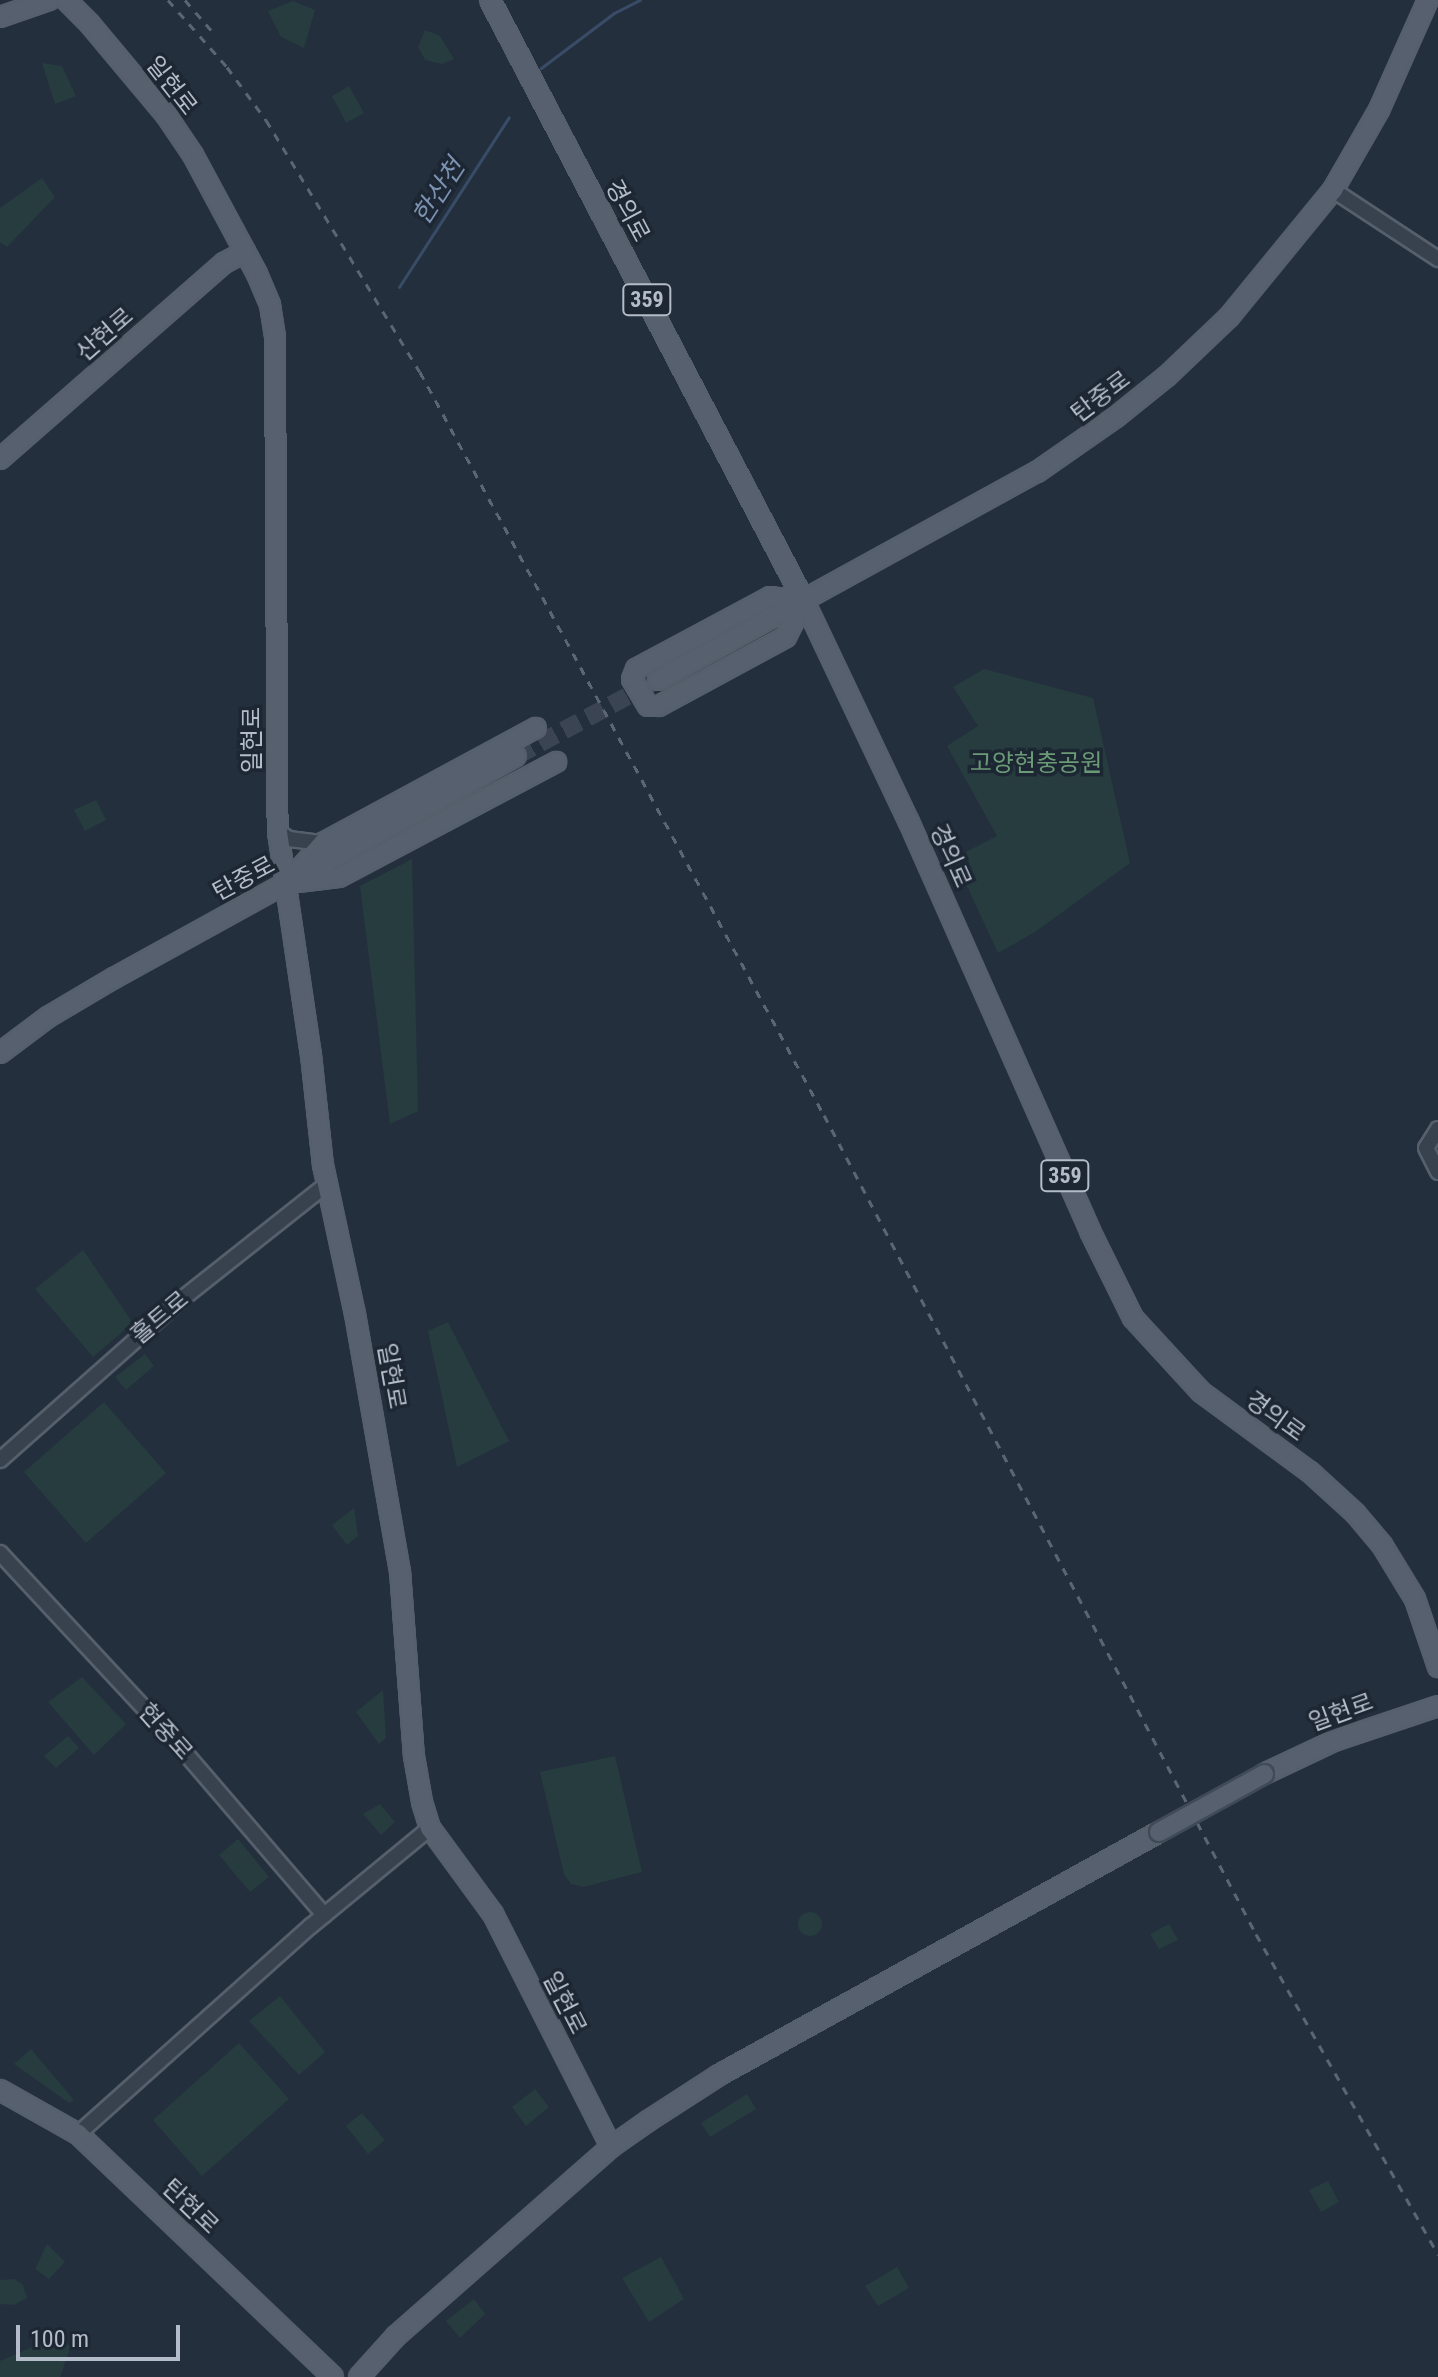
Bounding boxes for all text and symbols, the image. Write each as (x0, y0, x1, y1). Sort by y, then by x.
street label: 일현로 (139, 51, 203, 121)
water label: 한산천 (406, 153, 472, 231)
street label: 경의로 (599, 175, 655, 247)
road number: 359 (621, 282, 673, 318)
street label: 산현로 (71, 302, 139, 368)
street label: 탄중로 (1066, 366, 1136, 428)
street label: 일현로 (239, 707, 267, 773)
park label: 고양현충공원 (970, 750, 1102, 778)
street label: 경의로 (923, 820, 977, 892)
street label: 탄중로 (208, 851, 280, 907)
road number: 359 (1039, 1158, 1091, 1194)
street label: 홀트로 (125, 1286, 195, 1350)
street label: 일현로 (371, 1341, 411, 1411)
street label: 경의로 (1240, 1386, 1310, 1448)
street label: 일현로 (1305, 1688, 1377, 1738)
street label: 현중로 (132, 1698, 198, 1766)
street label: 일현로 (536, 1967, 592, 2039)
street label: 탄현로 (156, 2174, 224, 2240)
scale bar (20, 2309, 184, 2359)
text: 100 m (30, 2325, 89, 2353)

